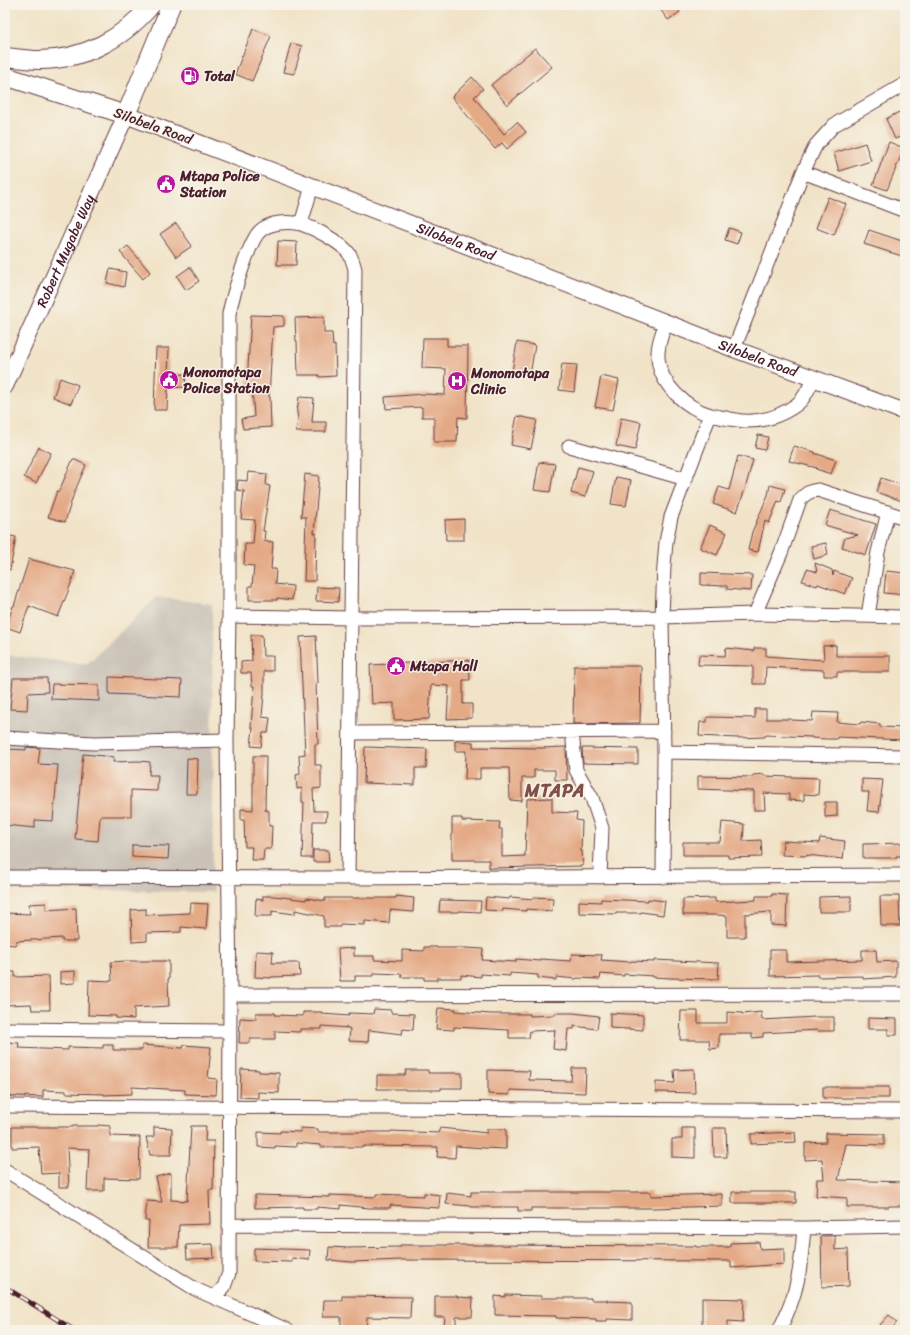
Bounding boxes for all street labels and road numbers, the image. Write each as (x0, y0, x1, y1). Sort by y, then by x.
street label: Silobela Road (110, 100, 198, 152)
street label: Robert Mugabe Way (29, 189, 102, 312)
street label: Silobela Road (413, 215, 501, 268)
street label: Silobela Road (715, 332, 803, 384)

